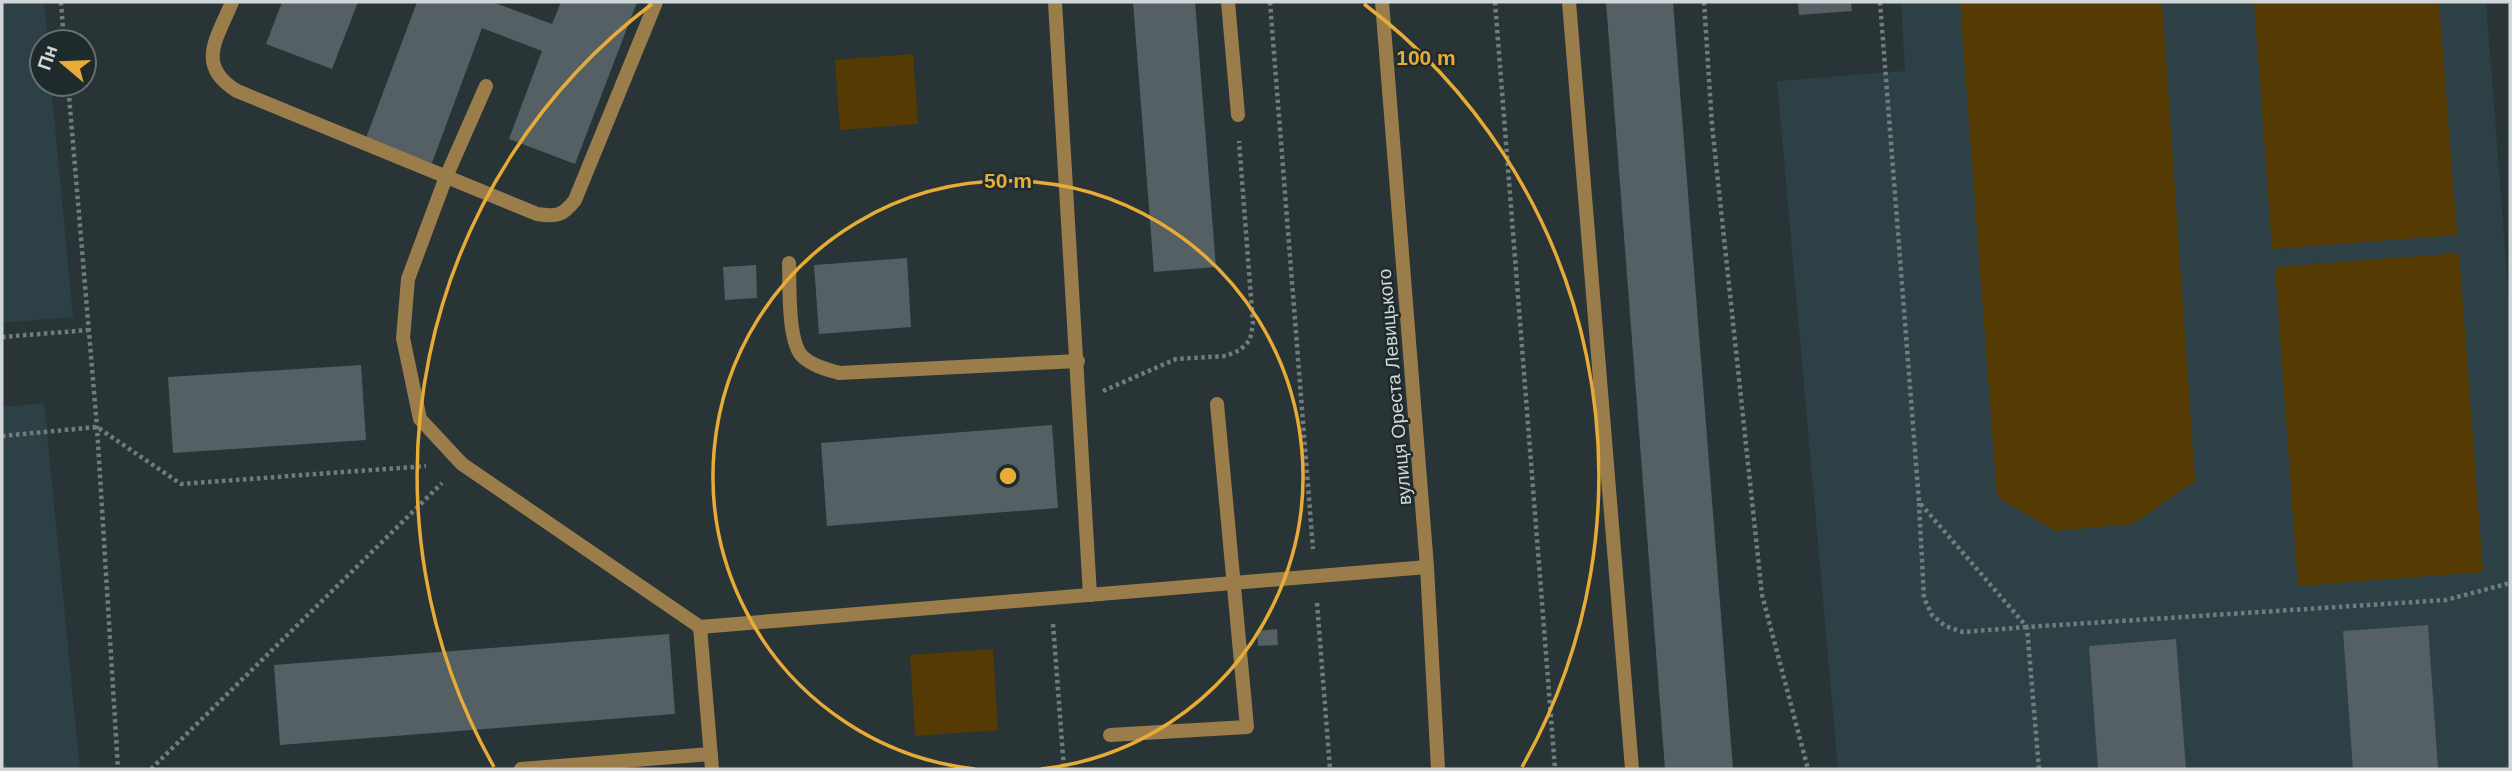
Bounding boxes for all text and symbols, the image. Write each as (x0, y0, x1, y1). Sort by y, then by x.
north arrow (28, 28, 98, 98)
text: Пн (33, 42, 61, 73)
text: 100 m (1396, 46, 1456, 69)
text: 50 m (984, 169, 1032, 192)
street label: вулиця Ореста Левицького (1374, 268, 1415, 506)
centre of rings (996, 464, 1020, 488)

